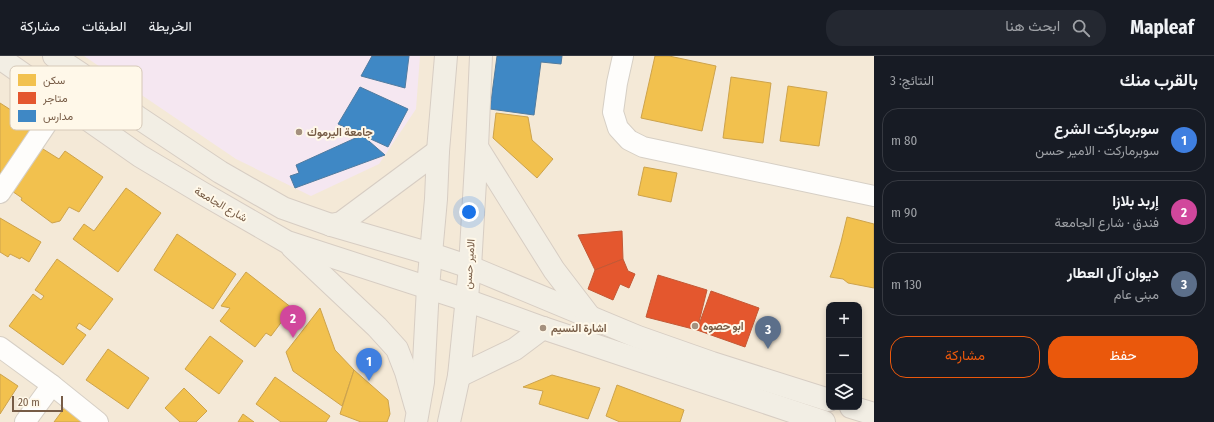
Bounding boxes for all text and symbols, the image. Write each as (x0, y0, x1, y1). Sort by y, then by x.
search box (826, 10, 1106, 46)
text: Mapleaf (1130, 16, 1194, 39)
text: ابحث هنا (1005, 17, 1060, 35)
icon: search (1070, 17, 1092, 39)
text: مشاركة (20, 18, 60, 35)
text: الطبقات (82, 18, 126, 35)
text: الخريطة (148, 18, 192, 35)
legend (10, 66, 142, 130)
text: بالقرب منك (1120, 70, 1198, 91)
text: النتائج: 3 (890, 73, 934, 88)
text: سكن (43, 74, 66, 87)
text: متاجر (42, 92, 68, 105)
text: مدارس (43, 110, 73, 123)
text: سوبرماركت الشرع (1054, 120, 1159, 138)
place label: جامعة اليرموك (307, 126, 373, 139)
marker: جامعة اليرموك (294, 127, 304, 137)
text: 80 m (891, 133, 917, 148)
text: 1 (1181, 133, 1187, 148)
text: سوبرماركت · الامير حسن (1035, 143, 1159, 158)
street label: شارع الجامعة (192, 184, 250, 226)
text: إربد بلازا (1112, 192, 1159, 210)
your location (459, 202, 479, 222)
text: 90 m (891, 205, 917, 220)
text: 2 (1181, 205, 1187, 220)
text: فندق · شارع الجامعة (1055, 215, 1159, 230)
street label: الامير حسن (461, 238, 478, 290)
text: ديوان آل العطار (1067, 264, 1159, 282)
text: 130 m (891, 277, 922, 292)
text: 3 (1181, 277, 1187, 292)
text: مبنى عام (1114, 287, 1159, 302)
map controls (826, 302, 862, 410)
button: + (826, 302, 862, 338)
pin: 2 (280, 305, 306, 338)
pin: 3 (755, 316, 781, 349)
place label: ابو حصوه (703, 320, 744, 333)
marker: ابو حصوه (690, 321, 700, 331)
place label: اشارة النسيم (551, 322, 607, 336)
marker: اشارة النسيم (538, 323, 548, 333)
button: مشاركة (890, 336, 1040, 378)
button: حفظ (1048, 336, 1198, 378)
button: − (826, 338, 862, 374)
pin: 1 (356, 348, 382, 381)
button: layers (826, 374, 862, 410)
scale bar (12, 394, 63, 413)
text: 20 m (18, 396, 40, 409)

